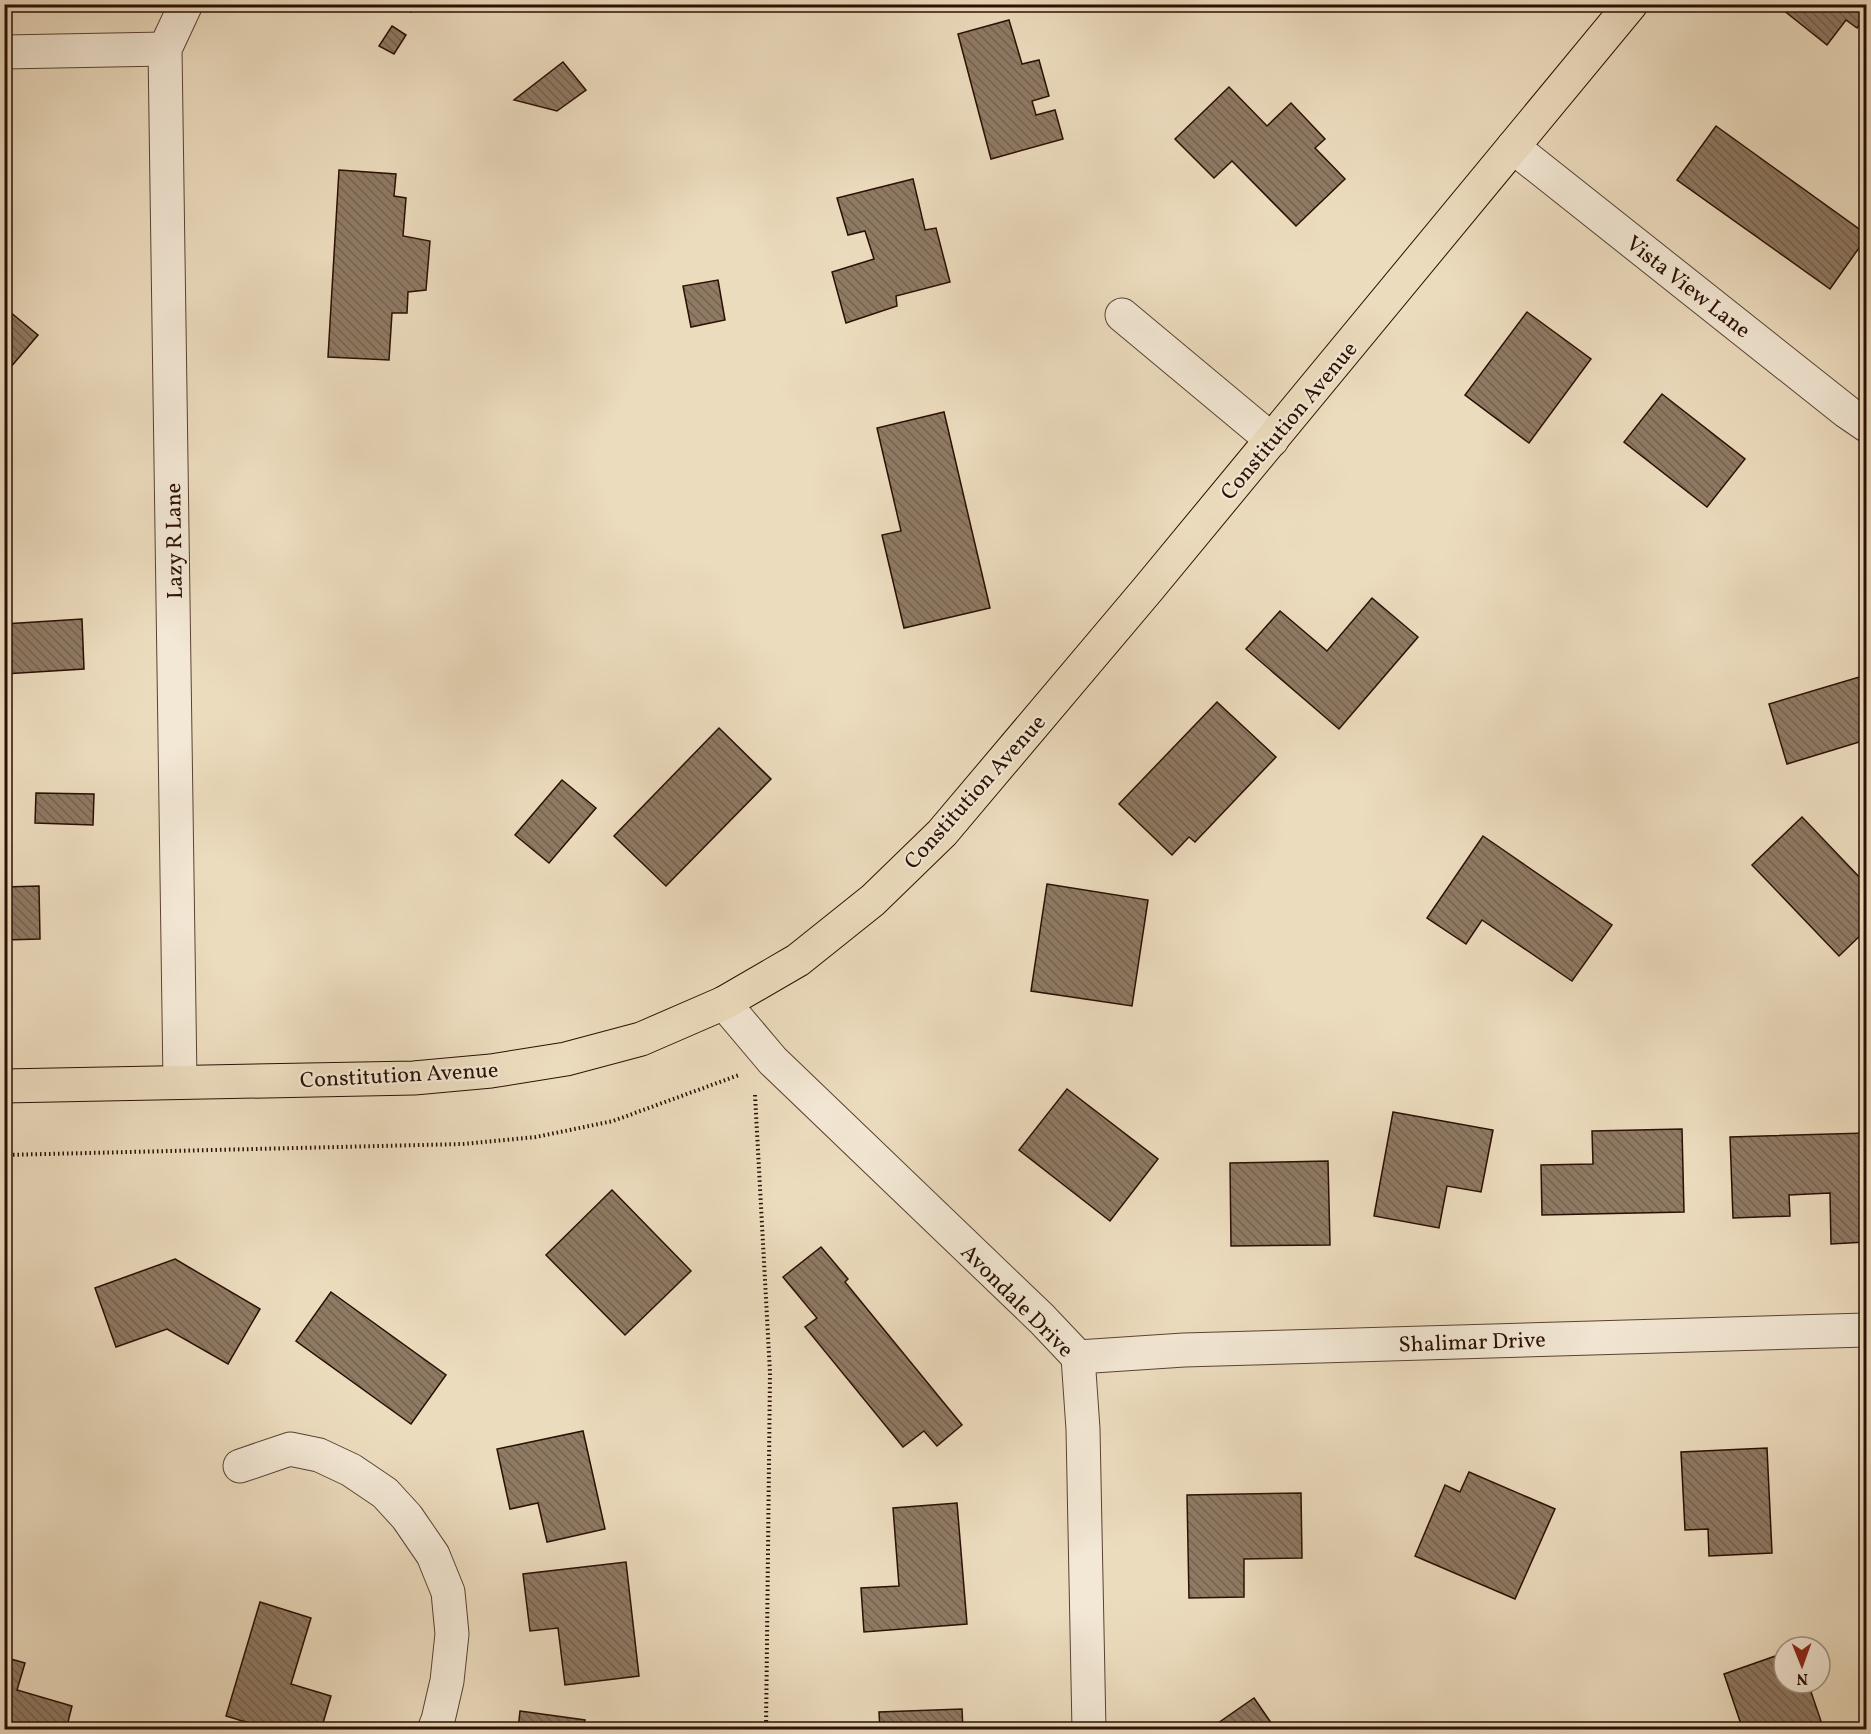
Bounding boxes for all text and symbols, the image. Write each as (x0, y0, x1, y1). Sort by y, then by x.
street label: Vista View Lane (1618, 229, 1756, 347)
street label: Constitution Avenue (1214, 336, 1366, 508)
street label: Lazy R Lane (159, 483, 192, 599)
street label: Constitution Avenue (898, 708, 1054, 877)
street label: Constitution Avenue (299, 1056, 499, 1097)
street label: Avondale Drive (953, 1238, 1080, 1365)
street label: Shalimar Drive (1398, 1325, 1546, 1362)
north arrow (1772, 1635, 1832, 1695)
text: N (1796, 1667, 1808, 1689)

